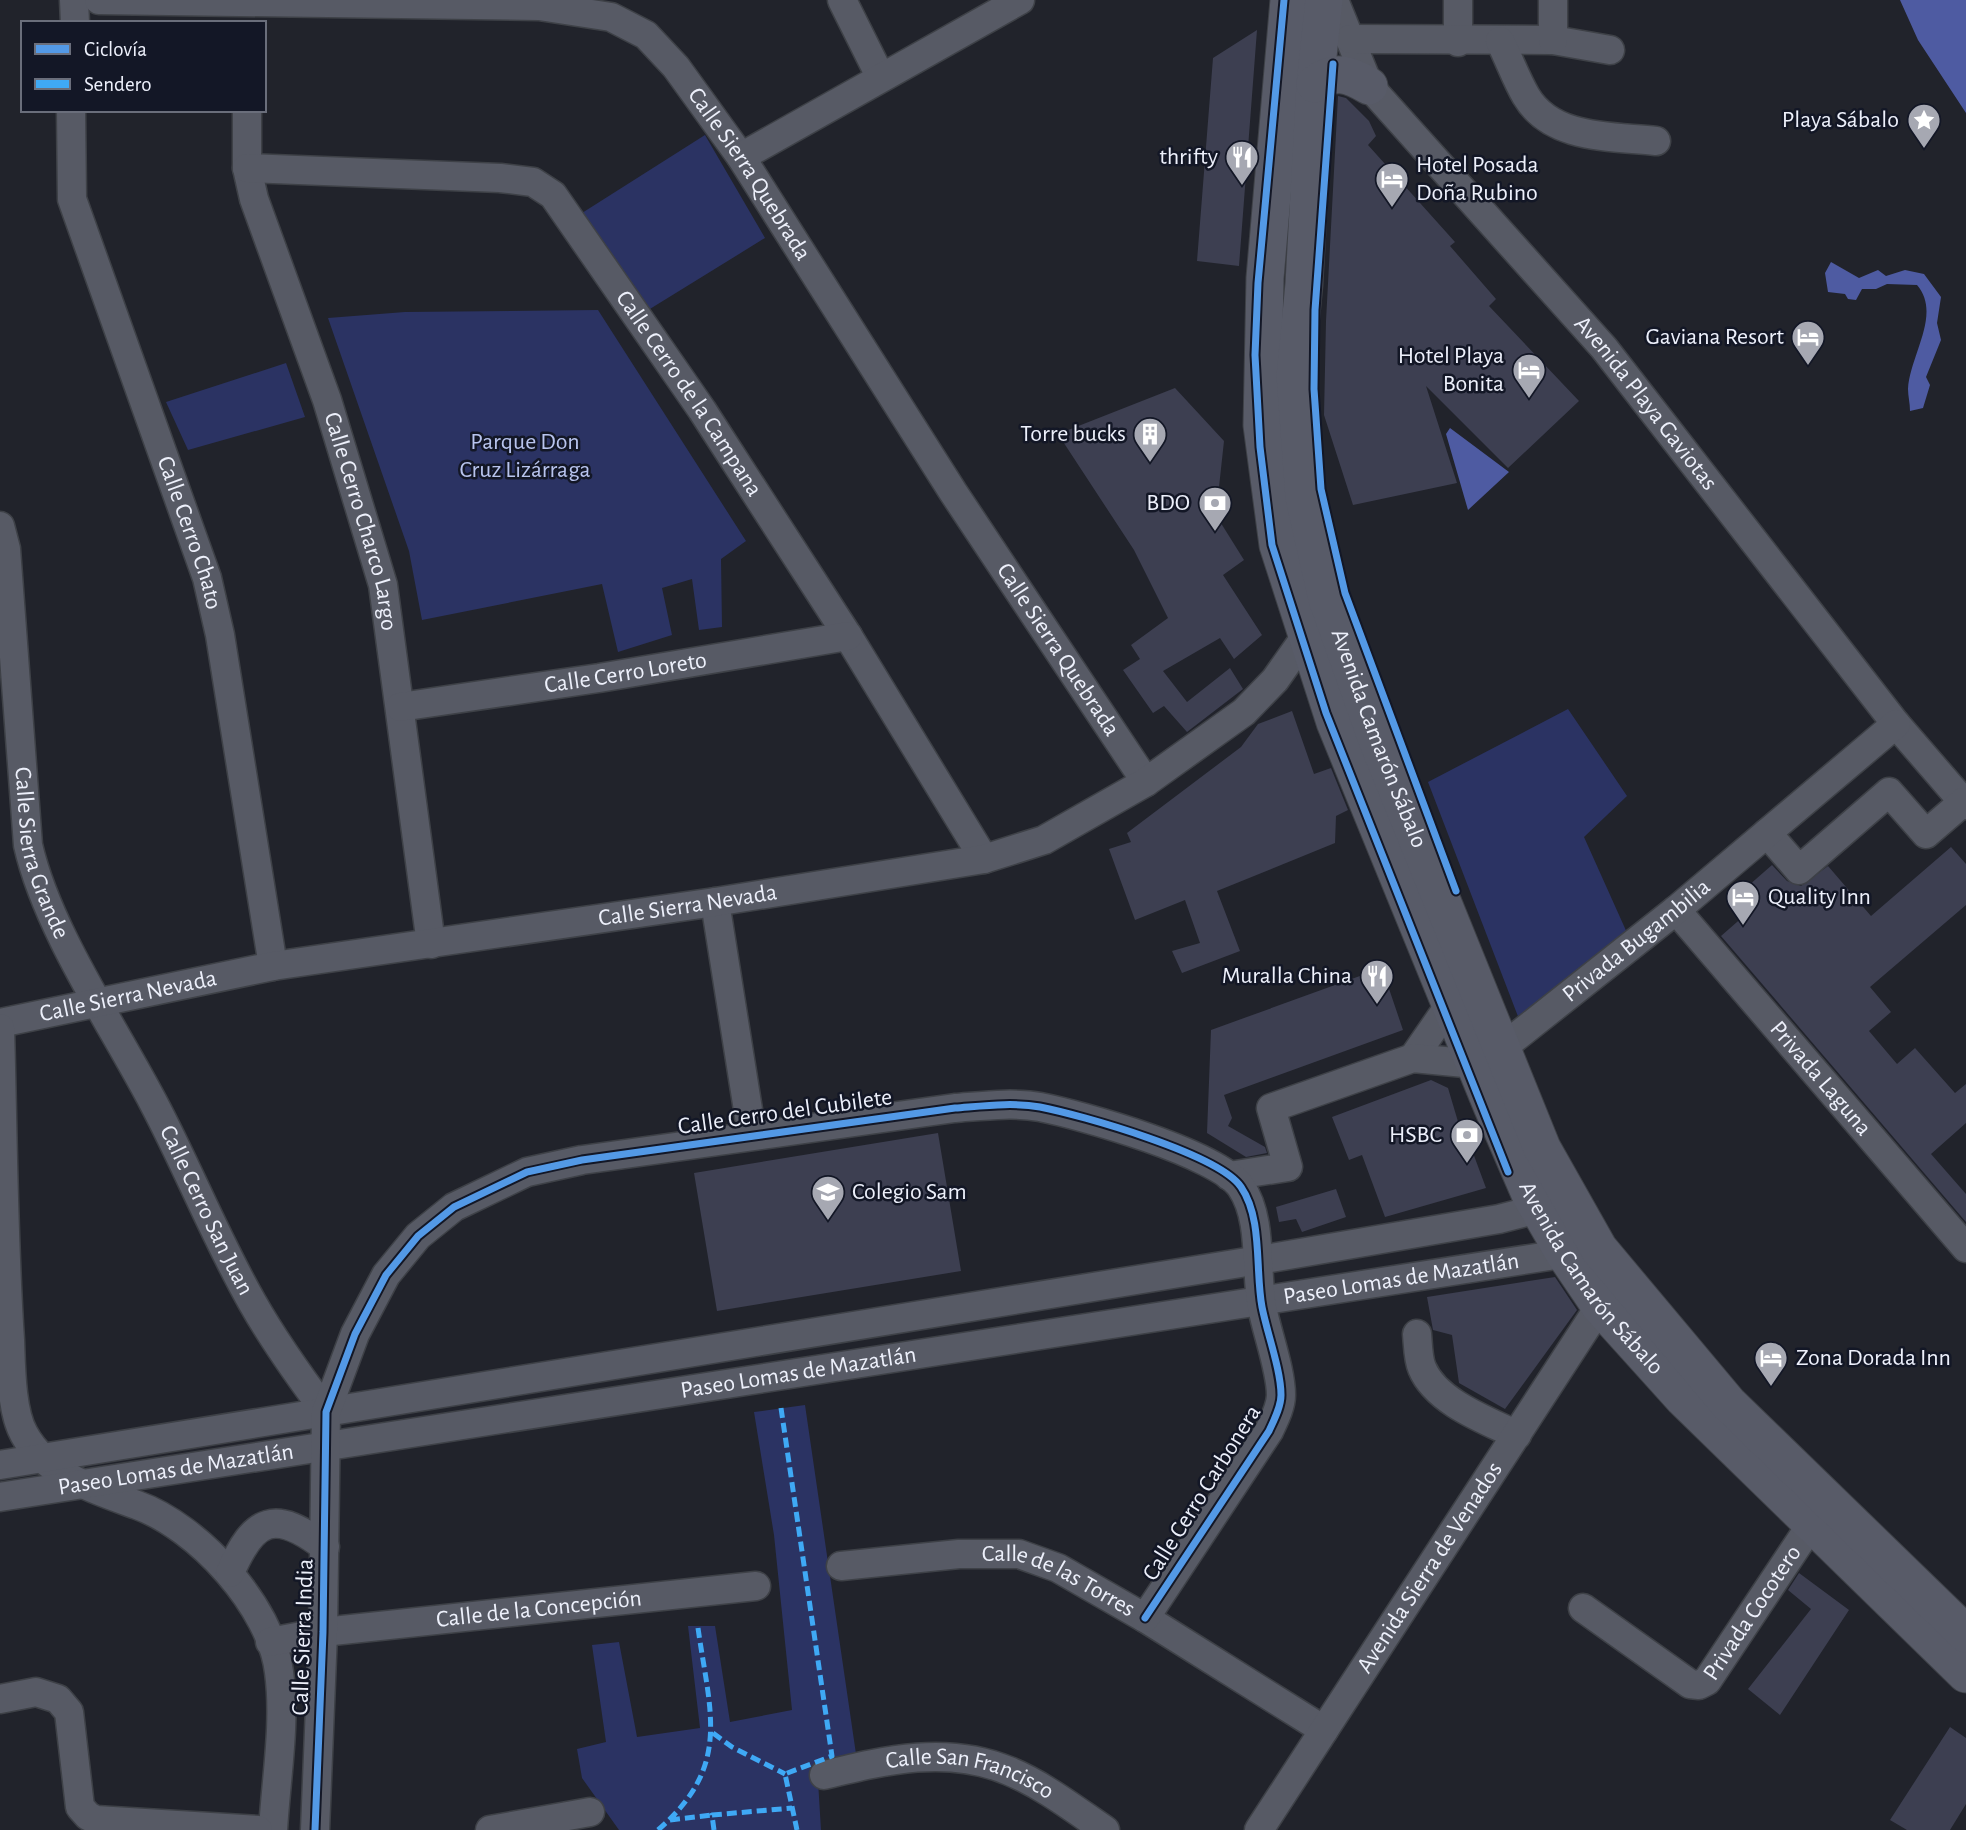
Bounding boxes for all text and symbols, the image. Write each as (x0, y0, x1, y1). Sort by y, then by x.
legend (21, 21, 266, 112)
text: Ciclovía (84, 39, 147, 60)
text: Sendero (84, 74, 152, 95)
street label: Calle Sierra Quebrada (683, 83, 815, 265)
place icon: Playa Sábalo (1905, 101, 1943, 150)
place label: Playa Sábalo (1782, 108, 1899, 132)
restaurant icon: thrifty (1223, 138, 1261, 187)
place label: thrifty (1159, 145, 1218, 169)
place label: Hotel Posada Doña Rubino (1416, 153, 1539, 205)
hotel icon: Hotel Posada Doña Rubino (1373, 160, 1411, 209)
street label: Calle Cerro de la Campana (611, 286, 767, 501)
street label: Avenida Playa Gaviotas (1570, 312, 1722, 495)
hotel icon: Gaviana Resort (1789, 318, 1827, 367)
place label: Gaviana Resort (1645, 325, 1784, 349)
place label: Hotel Playa Bonita (1398, 344, 1504, 396)
hotel icon: Hotel Playa Bonita (1510, 351, 1548, 400)
street label: Calle Cerro Charco Largo (319, 410, 401, 632)
building icon: Torre bucks (1131, 415, 1169, 464)
place label: Torre bucks (1020, 422, 1126, 446)
park label: Parque Don Cruz Lizárraga (459, 430, 591, 482)
street label: Calle Cerro Chato (153, 453, 226, 612)
bank icon: BDO (1196, 484, 1234, 533)
place label: BDO (1146, 491, 1190, 515)
street label: Calle Sierra Quebrada (992, 559, 1124, 740)
street label: Avenida Camarón Sábalo (1327, 626, 1431, 851)
street label: Calle Cerro Loreto (543, 648, 708, 698)
street label: Calle Sierra Grande (10, 766, 73, 943)
street label: Privada Bugambilia (1558, 875, 1715, 1007)
hotel icon: Quality Inn (1724, 878, 1762, 927)
street label: Calle Sierra Nevada (597, 880, 779, 931)
place label: Quality Inn (1768, 885, 1871, 909)
restaurant icon: Muralla China (1358, 957, 1396, 1006)
place label: Muralla China (1222, 964, 1352, 988)
street label: Calle Sierra Nevada (37, 966, 219, 1026)
street label: Privada Laguna (1765, 1017, 1876, 1140)
street label: Calle Cerro del Cubilete (676, 1085, 894, 1139)
bank icon: HSBC (1448, 1116, 1486, 1165)
street label: Calle Cerro San Juan (155, 1122, 258, 1299)
place label: HSBC (1389, 1123, 1442, 1147)
school or university icon: Colegio Sam (809, 1173, 847, 1222)
street label: Avenida Camarón Sábalo (1514, 1178, 1668, 1379)
place label: Colegio Sam (852, 1180, 967, 1204)
street label: Paseo Lomas de Mazatlán (1282, 1249, 1521, 1309)
hotel icon: Zona Dorada Inn (1752, 1339, 1790, 1388)
street label: Paseo Lomas de Mazatlán (679, 1343, 918, 1403)
place label: Zona Dorada Inn (1796, 1346, 1951, 1370)
street label: Calle Cerro Carbonera (1138, 1401, 1266, 1585)
street label: Paseo Lomas de Mazatlán (56, 1439, 295, 1500)
street label: Avenida Sierra de Venados (1353, 1458, 1507, 1677)
street label: Privada Cocotero (1699, 1541, 1806, 1685)
street label: Calle de las Torres (982, 1542, 1139, 1622)
street label: Calle Sierra India (288, 1558, 318, 1716)
street label: Calle de la Concepción (435, 1586, 643, 1632)
street label: Calle San Francisco (884, 1745, 1058, 1804)

